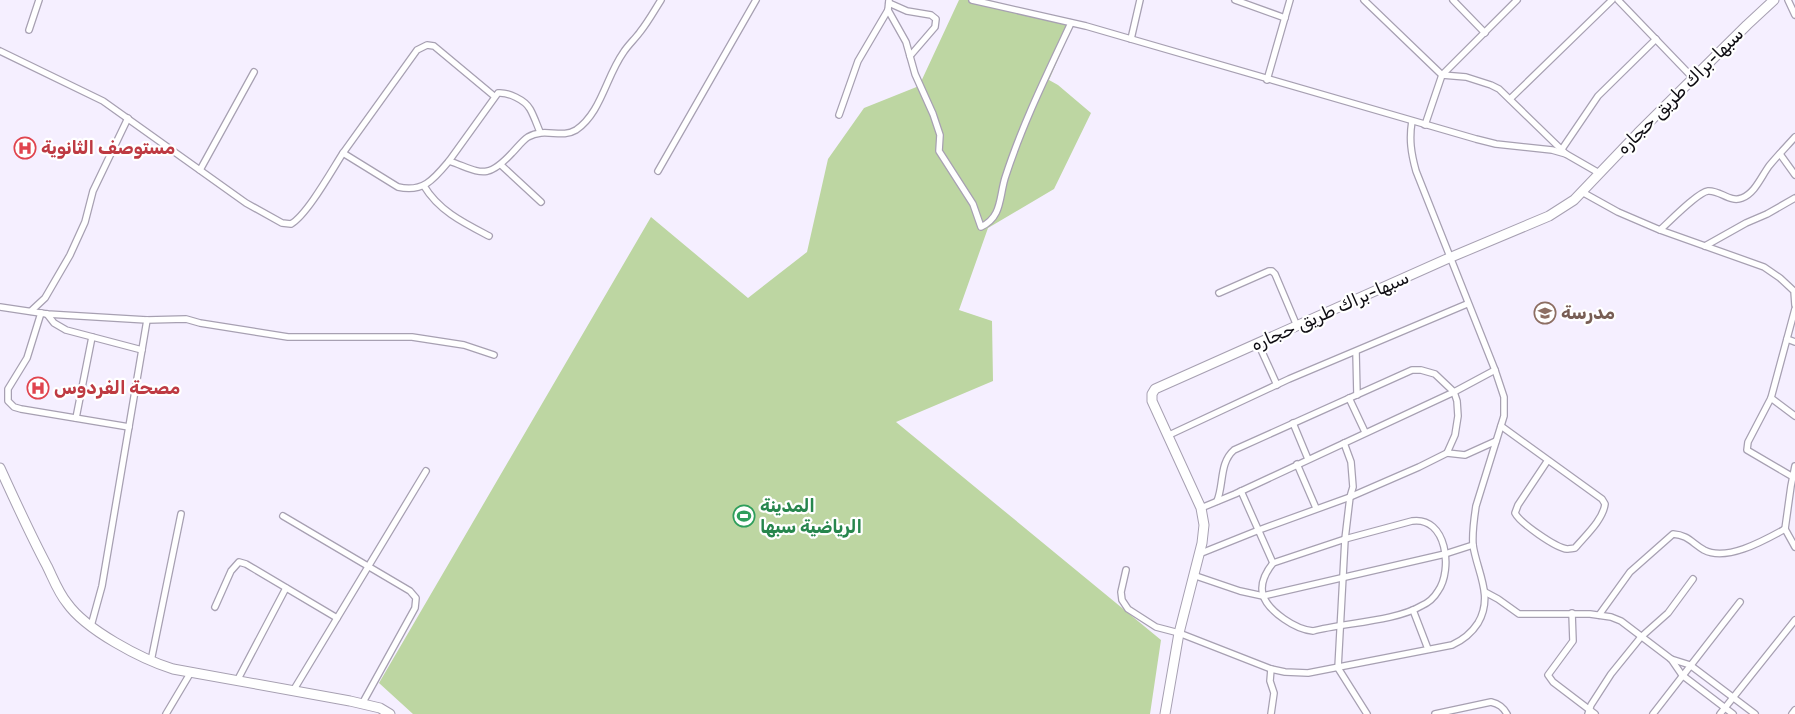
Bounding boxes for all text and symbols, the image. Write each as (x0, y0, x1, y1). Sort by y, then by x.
street label: سبها-براك طريق حجاره (1612, 23, 1748, 159)
hospital icon: مستوصف الثانوية (13, 136, 37, 160)
place label: مستوصف الثانوية (41, 137, 175, 159)
street label: سبها-براك طريق حجاره (1248, 266, 1412, 356)
school or university icon: مدرسة (1533, 301, 1557, 325)
place label: مدرسة (1561, 302, 1615, 324)
hospital icon: مصحة الفردوس (26, 376, 50, 400)
place label: مصحة الفردوس (54, 377, 180, 399)
place label: المدينة الرياضية سبها (760, 495, 862, 538)
sports icon: المدينة الرياضية سبها (732, 504, 756, 528)

